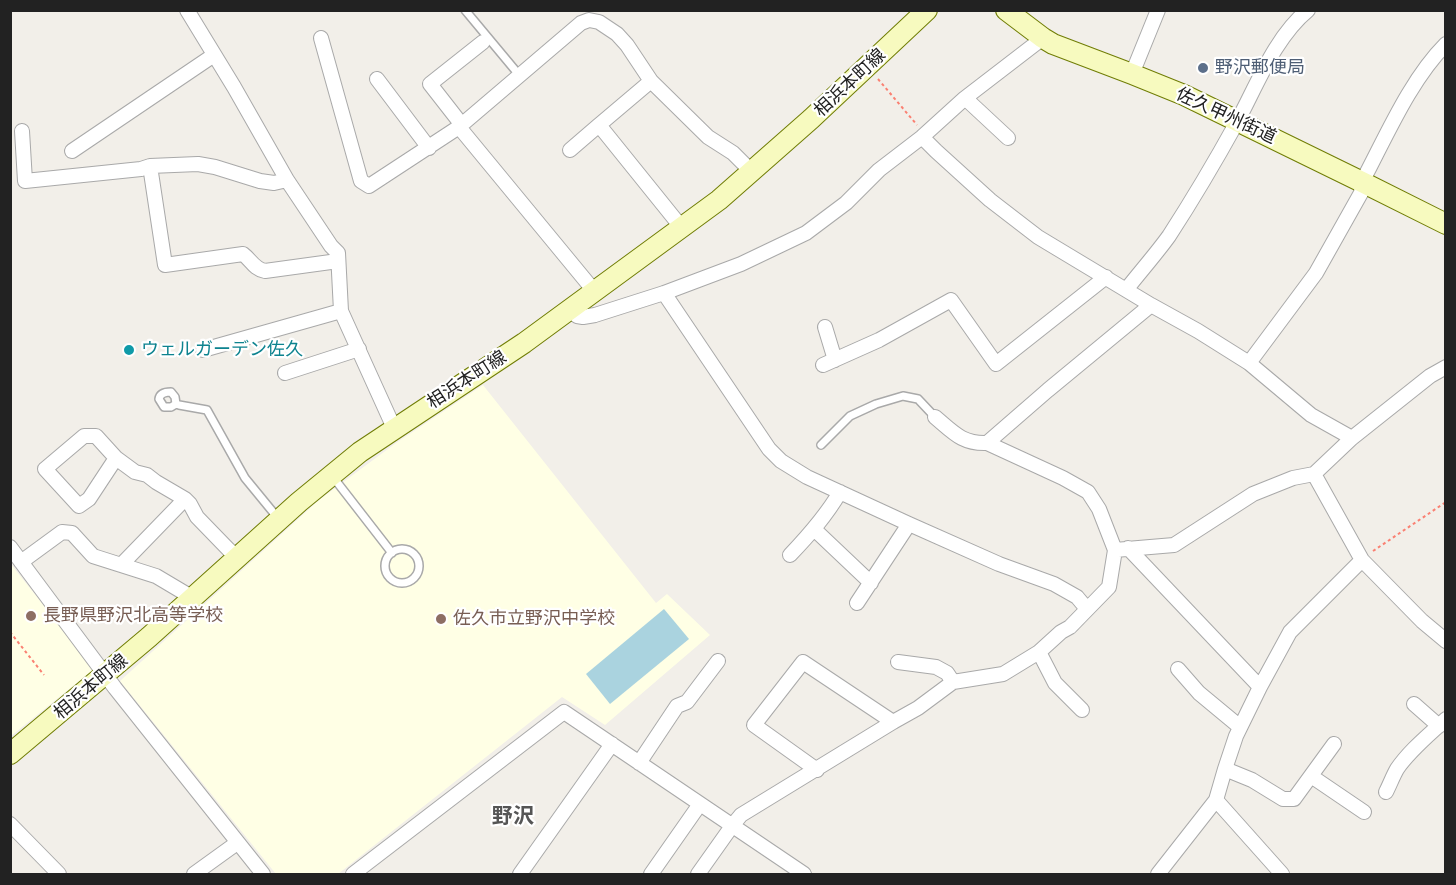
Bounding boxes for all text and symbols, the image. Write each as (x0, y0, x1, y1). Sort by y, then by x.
street label: 相浜本町線 (810, 44, 890, 122)
place label: 野沢郵便局 (1215, 57, 1305, 79)
marker: 野沢郵便局 (1196, 61, 1210, 75)
street label: 佐久甲州街道 (1172, 83, 1280, 149)
place label: ウェルガーデン佐久 (141, 339, 303, 361)
marker: ウェルガーデン佐久 (122, 343, 136, 357)
street label: 相浜本町線 (423, 346, 511, 414)
place label: 長野県野沢北高等学校 (43, 605, 223, 627)
place label: 佐久市立野沢中学校 (453, 608, 615, 630)
marker: 長野県野沢北高等学校 (24, 609, 38, 623)
marker: 佐久市立野沢中学校 (434, 612, 448, 626)
street label: 相浜本町線 (50, 650, 132, 724)
district label: 野沢 (492, 804, 534, 830)

